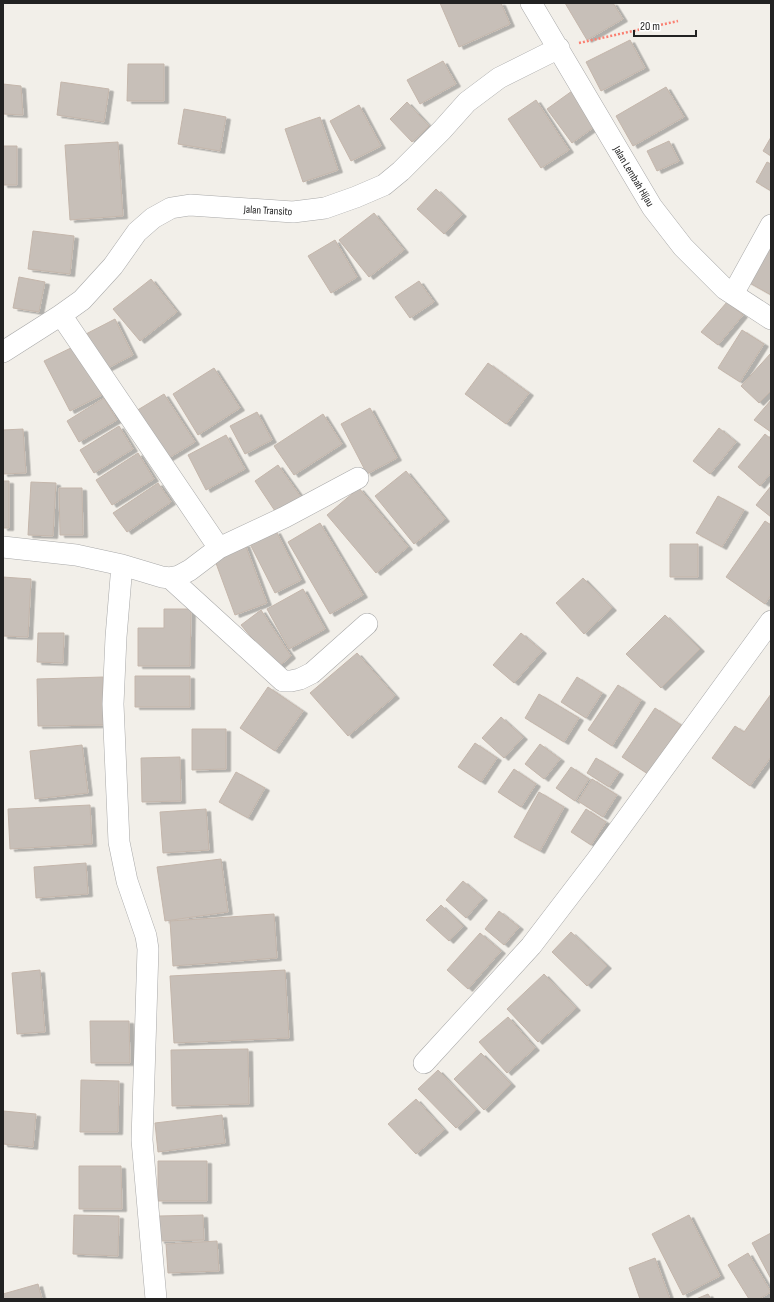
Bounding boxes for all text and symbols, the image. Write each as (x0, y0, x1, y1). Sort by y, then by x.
scale bar (634, 12, 696, 38)
text: 20 m (640, 19, 660, 34)
street label: Jalan Lembah Hijau (610, 143, 657, 209)
street label: Jalan Transito (242, 203, 293, 218)

